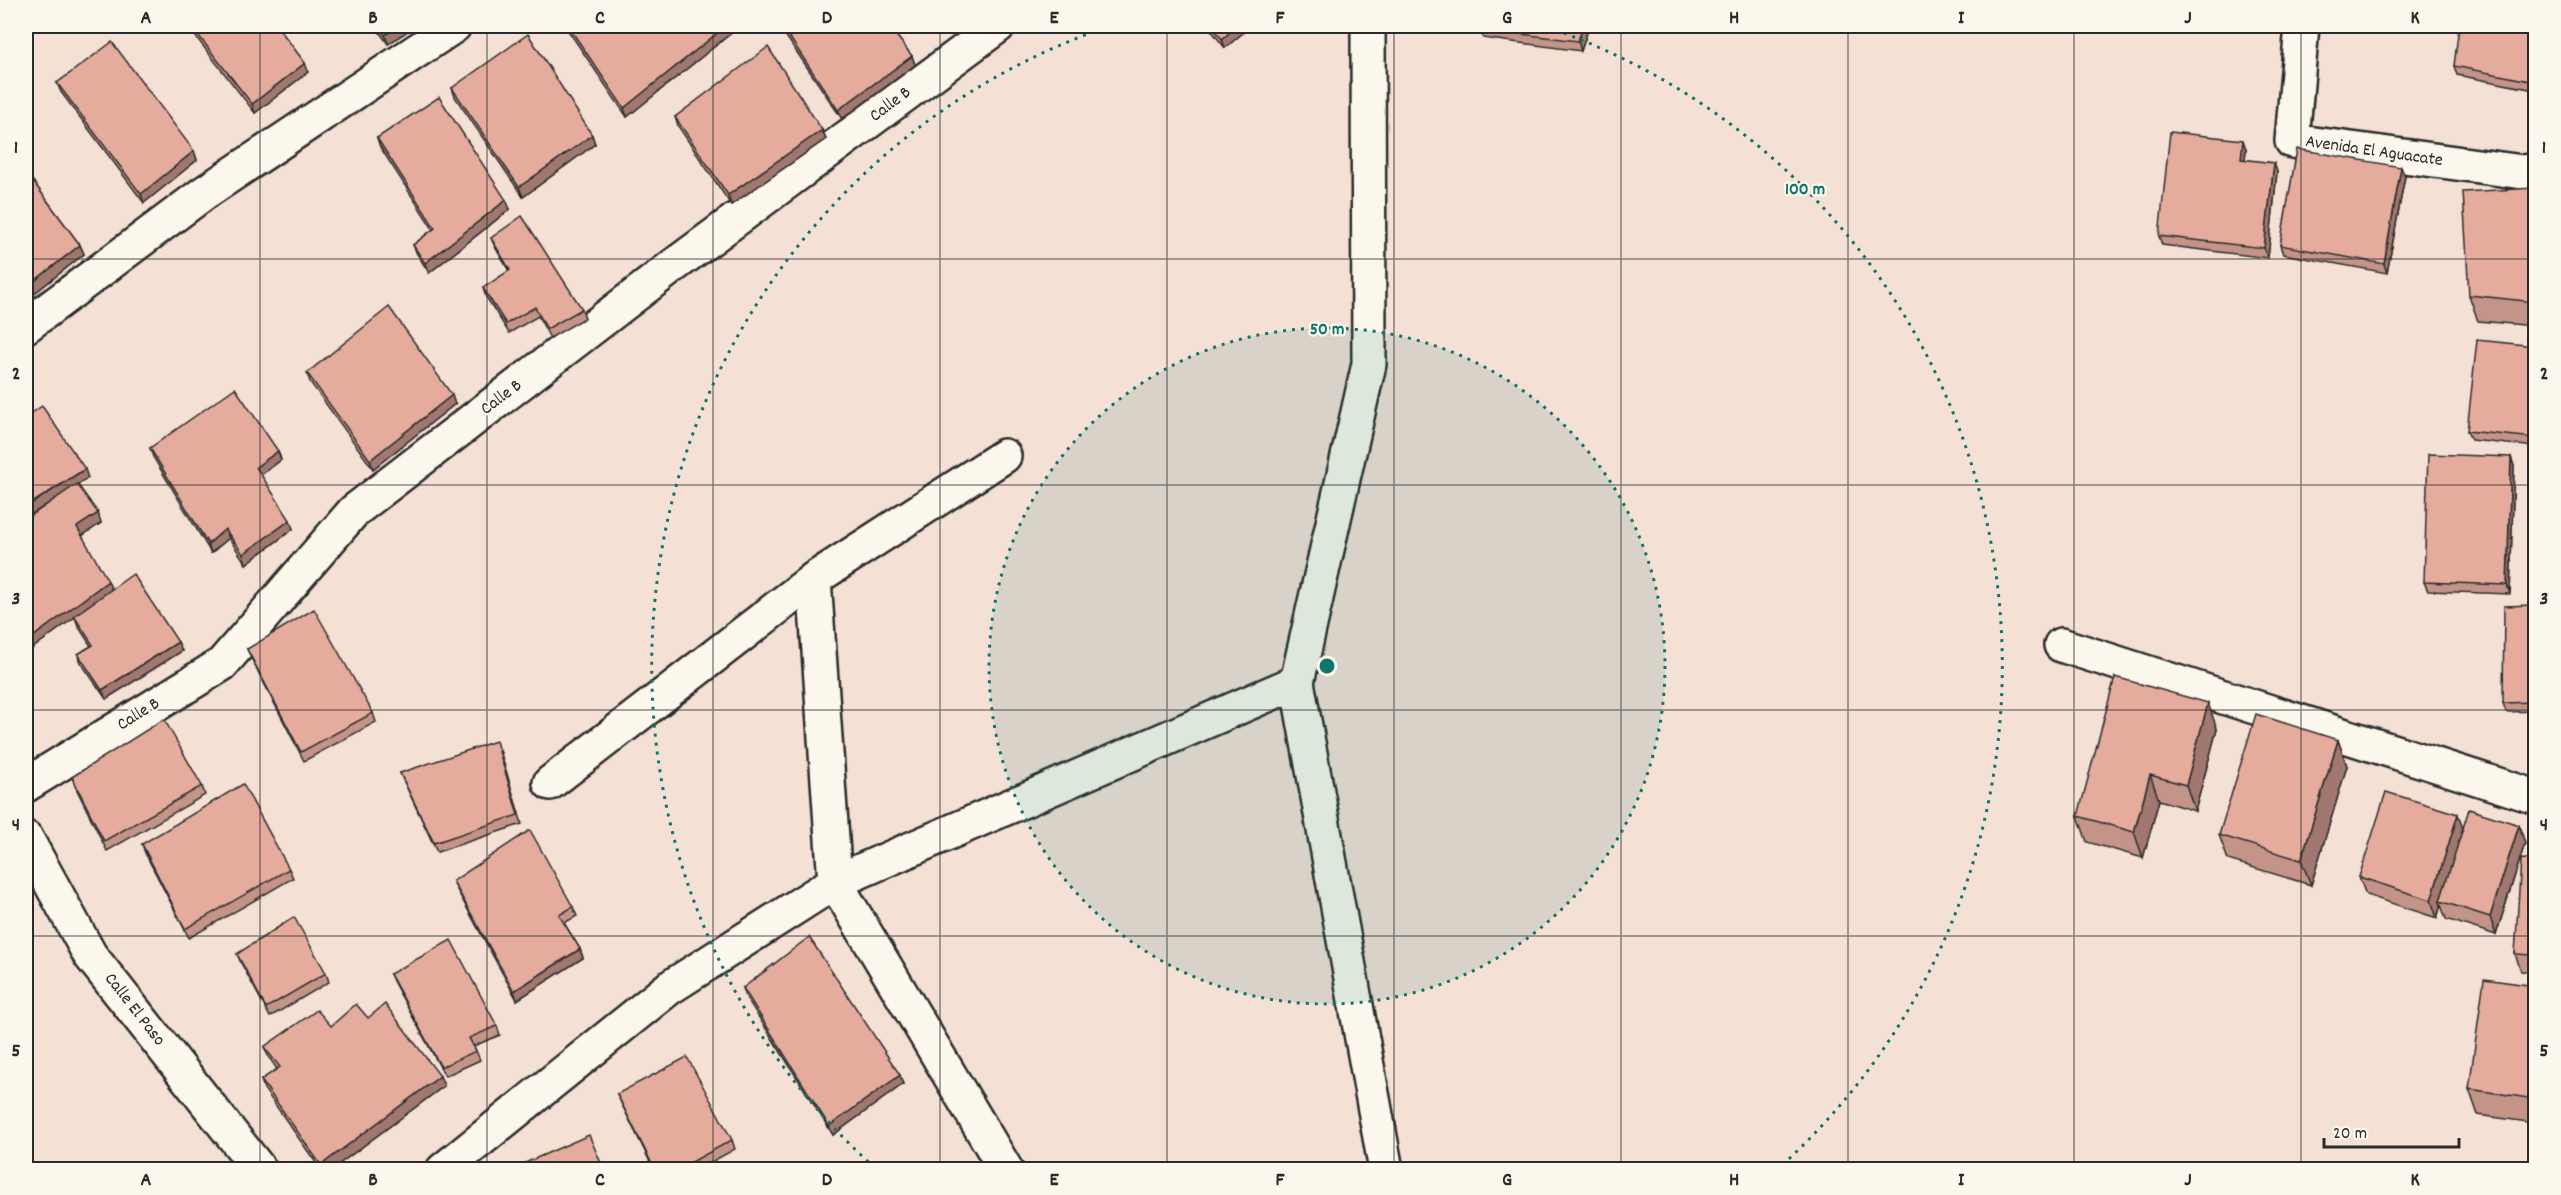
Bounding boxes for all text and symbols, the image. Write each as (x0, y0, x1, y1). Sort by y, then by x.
text: A (141, 5, 152, 33)
text: B (368, 5, 378, 33)
text: C (595, 5, 605, 33)
text: D (822, 5, 833, 33)
text: E (1049, 5, 1059, 33)
text: F (1276, 5, 1286, 33)
text: G (1502, 5, 1512, 33)
text: H (1729, 5, 1739, 33)
text: I (1958, 5, 1965, 33)
text: J (2184, 5, 2192, 33)
text: K (2410, 5, 2420, 33)
street label: Calle B (865, 81, 917, 129)
street label: Avenida El Aguacate (2304, 130, 2444, 174)
text: 1 (14, 135, 18, 163)
text: 1 (2542, 135, 2546, 163)
text: 100 m (1785, 178, 1825, 203)
text: 50 m (1310, 318, 1344, 343)
text: 2 (12, 361, 20, 389)
text: 2 (2540, 361, 2548, 389)
street label: Calle B (476, 374, 528, 422)
text: 3 (12, 586, 20, 614)
text: 3 (2540, 586, 2548, 614)
centre of rings (1317, 656, 1337, 676)
street label: Calle B (113, 692, 165, 738)
text: 4 (12, 812, 20, 840)
text: 4 (2540, 812, 2548, 840)
street label: Calle El Paso (97, 968, 171, 1052)
text: 5 (11, 1038, 21, 1066)
text: 5 (2539, 1038, 2549, 1066)
scale bar (2324, 1111, 2459, 1149)
text: 20 m (2333, 1122, 2367, 1147)
text: A (141, 1167, 152, 1195)
text: B (368, 1167, 378, 1195)
text: C (595, 1167, 605, 1195)
text: D (822, 1167, 833, 1195)
text: E (1049, 1167, 1059, 1195)
text: F (1276, 1167, 1286, 1195)
text: G (1502, 1167, 1512, 1195)
text: H (1729, 1167, 1739, 1195)
text: I (1958, 1167, 1965, 1195)
text: J (2184, 1167, 2192, 1195)
text: K (2410, 1167, 2420, 1195)

